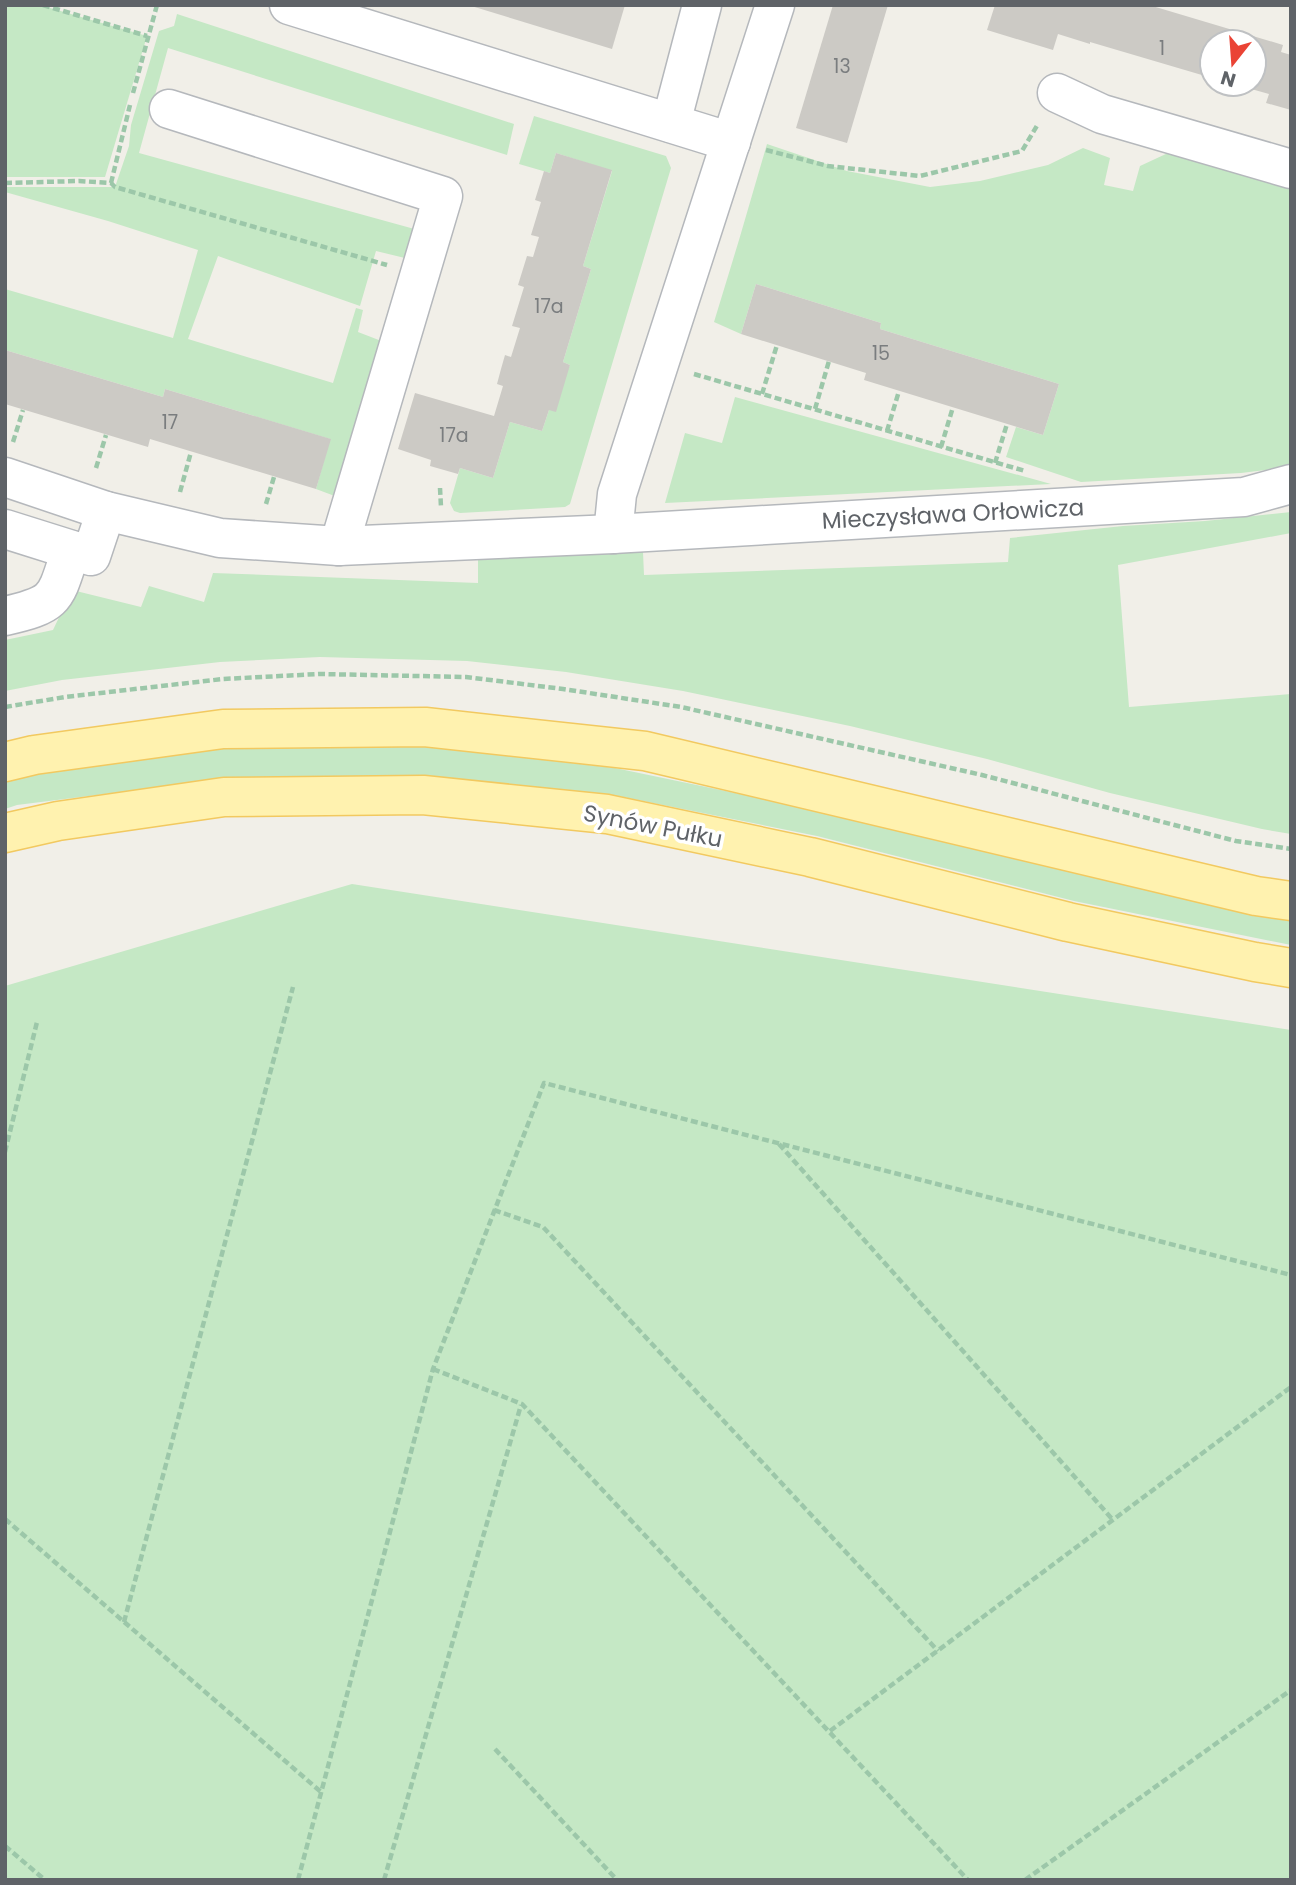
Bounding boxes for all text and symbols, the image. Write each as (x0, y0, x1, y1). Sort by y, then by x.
north arrow (1198, 28, 1268, 98)
house number: 1 (1159, 35, 1165, 62)
house number: 13 (833, 53, 851, 80)
text: N (1217, 64, 1239, 94)
house number: 17a (534, 293, 564, 320)
house number: 15 (872, 340, 890, 367)
house number: 17 (162, 409, 178, 436)
house number: 17a (439, 422, 469, 449)
street label: Mieczysława Orłowicza (821, 491, 1085, 537)
street label: Synów Pułku (581, 797, 725, 855)

